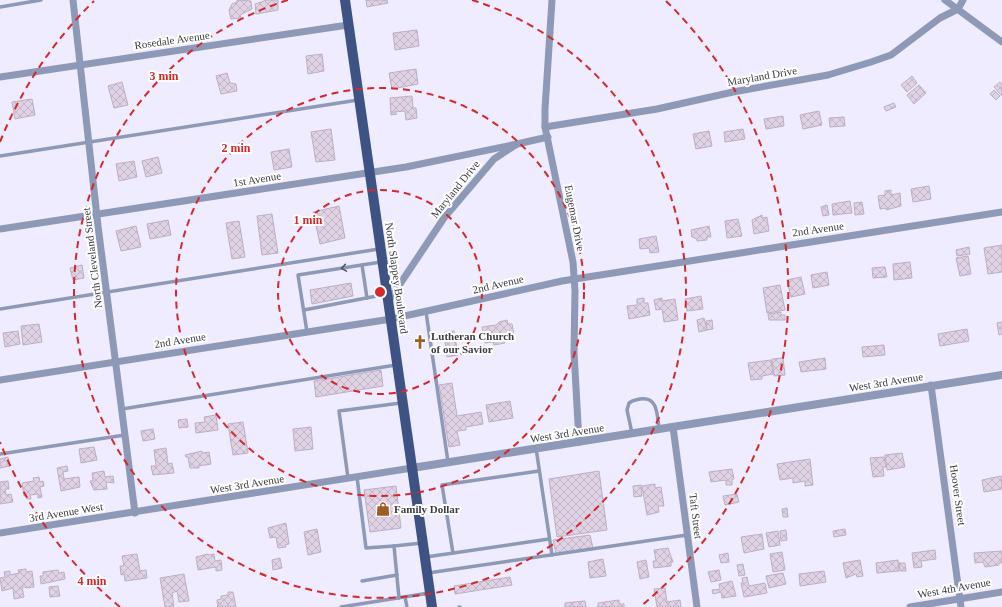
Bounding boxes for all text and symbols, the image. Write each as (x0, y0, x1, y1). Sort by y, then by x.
street label: Rosedale Avenue (134, 29, 211, 51)
street label: Maryland Drive (726, 64, 798, 88)
text: 3 min (149, 69, 179, 83)
text: 2 min (221, 141, 251, 155)
street label: Maryland Drive (428, 158, 482, 220)
street label: 1st Avenue (232, 169, 282, 189)
street label: Eugemar Drive (563, 184, 587, 252)
street label: North Cleveland Street (80, 207, 104, 309)
text: 1 min (293, 213, 323, 227)
street label: 2nd Avenue (791, 219, 845, 239)
street label: North Slappey Boulevard (383, 221, 411, 335)
one-way arrow (341, 263, 347, 272)
street label: 2nd Avenue (471, 272, 525, 296)
centre of rings (373, 285, 387, 299)
street label: 2nd Avenue (153, 330, 207, 350)
place label: Lutheran Church of our Savior (431, 330, 514, 355)
church icon: Lutheran Church of our Savior (412, 334, 428, 350)
street label: West 3rd Avenue (848, 370, 924, 394)
street label: West 3rd Avenue (529, 421, 605, 445)
street label: Hoover Street (948, 464, 968, 526)
street label: West 3rd Avenue (209, 472, 285, 496)
street label: Taft Street (687, 492, 705, 540)
street label: 3rd Avenue West (28, 500, 104, 524)
shop icon: Family Dollar (375, 501, 391, 517)
place label: Family Dollar (394, 503, 460, 515)
text: 4 min (77, 574, 107, 588)
street label: West 4th Avenue (916, 576, 992, 600)

